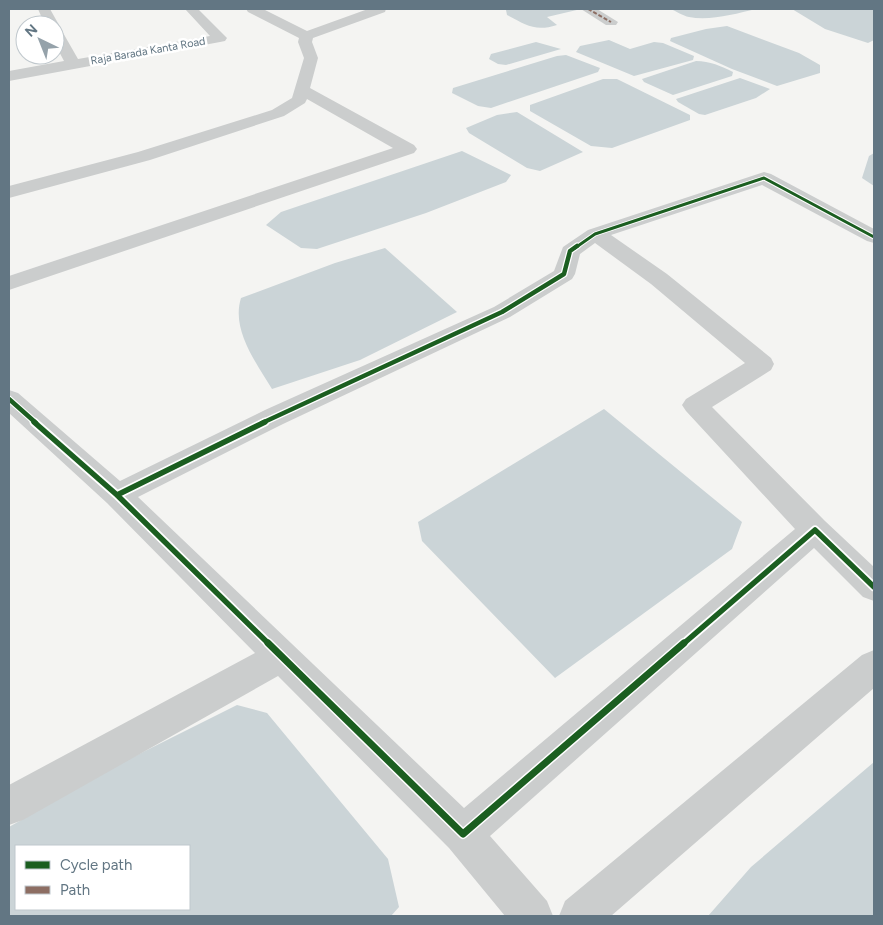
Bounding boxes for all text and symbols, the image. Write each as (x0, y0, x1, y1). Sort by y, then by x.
north arrow (15, 15, 65, 65)
text: N (22, 21, 41, 41)
street label: Raja Barada Kanta Road (90, 34, 206, 68)
legend (15, 845, 190, 910)
text: Cycle path (60, 856, 132, 874)
text: Path (60, 881, 90, 899)

